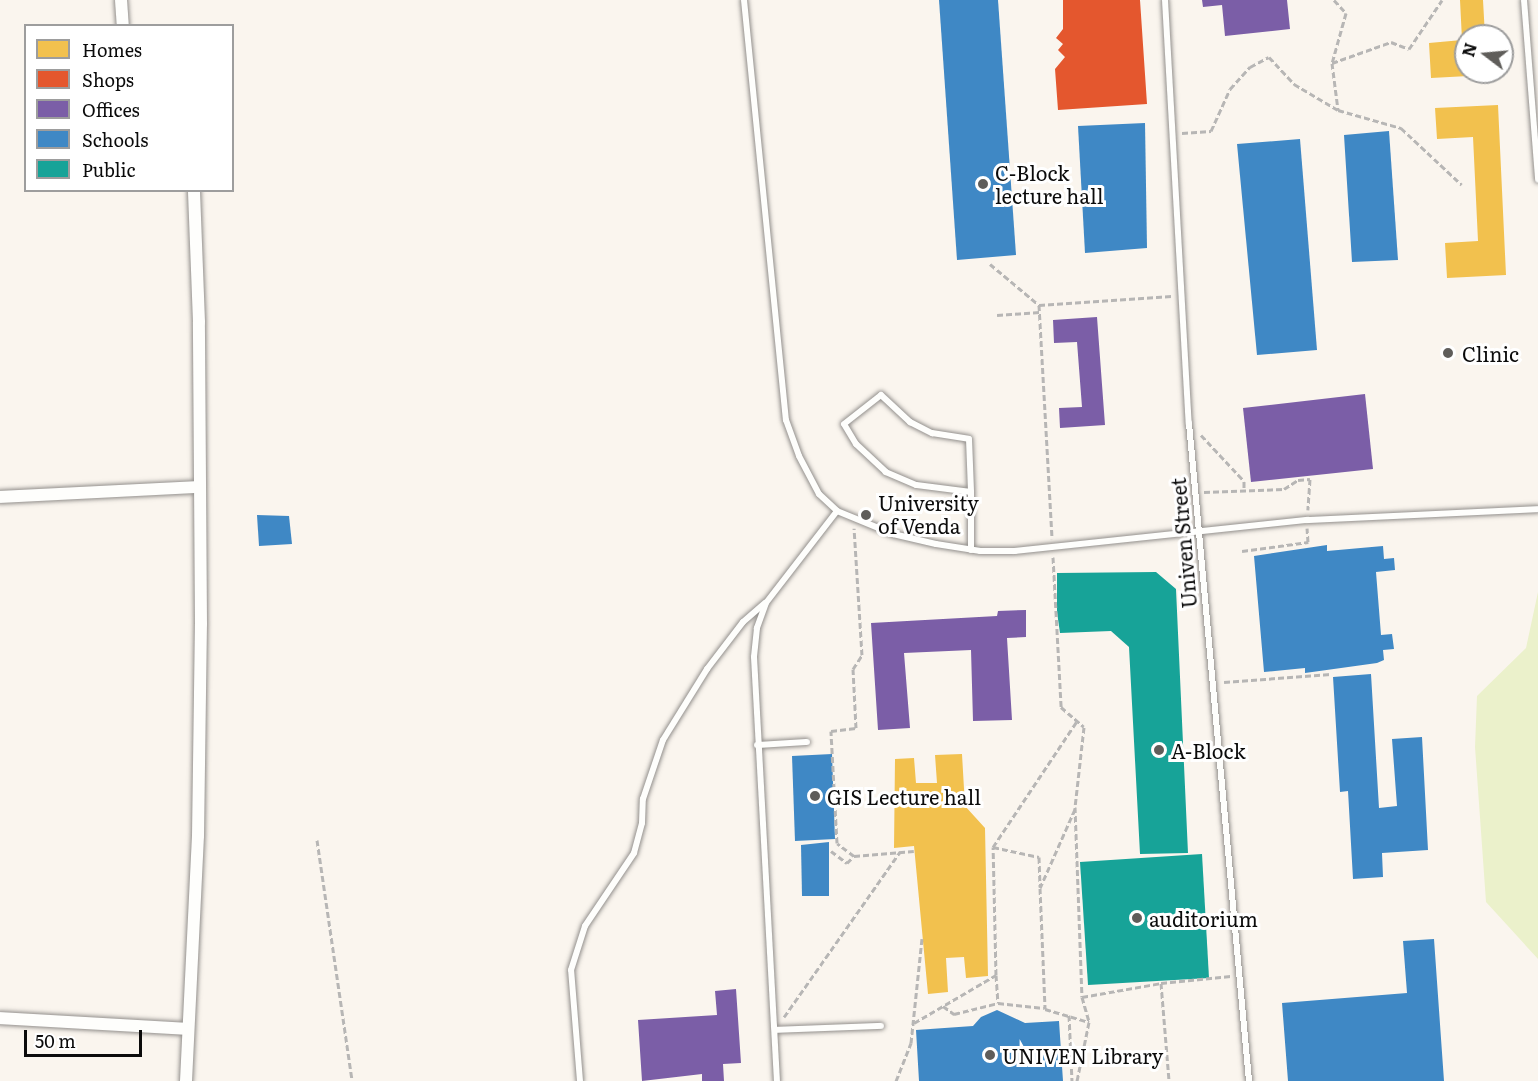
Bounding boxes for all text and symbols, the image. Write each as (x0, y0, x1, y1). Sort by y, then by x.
legend (24, 24, 234, 192)
north arrow (1454, 24, 1514, 84)
text: Homes (82, 36, 142, 63)
text: N (1455, 40, 1482, 59)
text: Shops (82, 66, 134, 93)
text: Offices (82, 96, 140, 123)
text: Schools (82, 126, 148, 153)
text: Public (82, 156, 136, 183)
place label: C-Block lecture hall (995, 160, 1103, 207)
marker: C-Block lecture hall (976, 177, 990, 191)
place label: Clinic (1462, 341, 1519, 365)
marker: Clinic (1439, 344, 1457, 362)
street label: Univen Street (1165, 477, 1201, 609)
place label: University of Venda (878, 491, 979, 538)
marker: University of Venda (859, 508, 873, 522)
place label: A-Block (1171, 738, 1246, 762)
marker: A-Block (1152, 743, 1166, 757)
place label: GIS Lecture hall (827, 784, 981, 808)
marker: GIS Lecture hall (808, 789, 822, 803)
place label: auditorium (1149, 906, 1258, 930)
marker: auditorium (1130, 911, 1144, 925)
scale bar (27, 1018, 146, 1056)
text: 50 m (35, 1027, 76, 1054)
place label: UNIVEN Library (1002, 1043, 1163, 1067)
marker: UNIVEN Library (983, 1048, 997, 1062)

